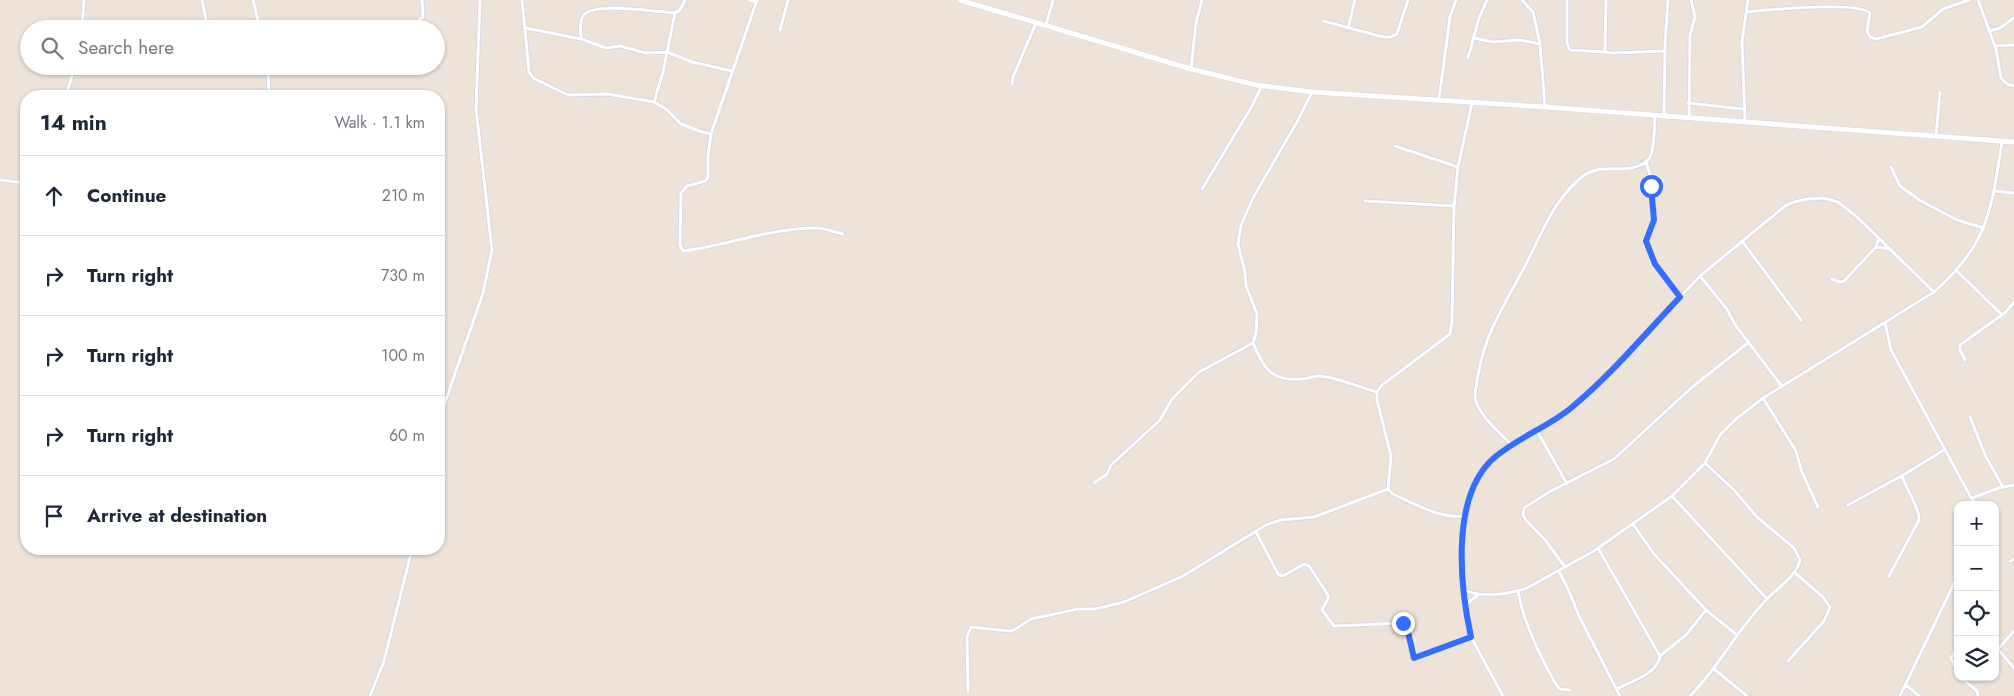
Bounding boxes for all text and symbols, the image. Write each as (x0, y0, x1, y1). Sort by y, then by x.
search box (20, 20, 445, 75)
icon: search (38, 34, 66, 62)
text: Search here (78, 34, 174, 61)
text: 14 min (40, 108, 107, 138)
text: Walk · 1.1 km (334, 111, 425, 134)
route start (1640, 175, 1663, 198)
icon: ahead (40, 182, 68, 210)
text: Continue (87, 182, 166, 209)
text: 210 m (382, 184, 425, 207)
icon: right (40, 262, 68, 290)
text: Turn right (87, 262, 173, 289)
text: 730 m (381, 264, 425, 287)
icon: right (40, 342, 68, 370)
text: Turn right (87, 342, 173, 369)
text: 100 m (381, 344, 425, 367)
icon: right (40, 422, 68, 450)
text: Turn right (87, 422, 173, 449)
text: 60 m (389, 424, 425, 447)
map controls (1954, 501, 1999, 681)
button: + (1954, 501, 1999, 546)
icon: arrive (40, 502, 68, 530)
text: Arrive at destination (87, 502, 267, 529)
button: − (1954, 546, 1999, 591)
button: locate (1954, 591, 1999, 636)
route end (1392, 612, 1415, 635)
button: layers (1954, 636, 1999, 681)

